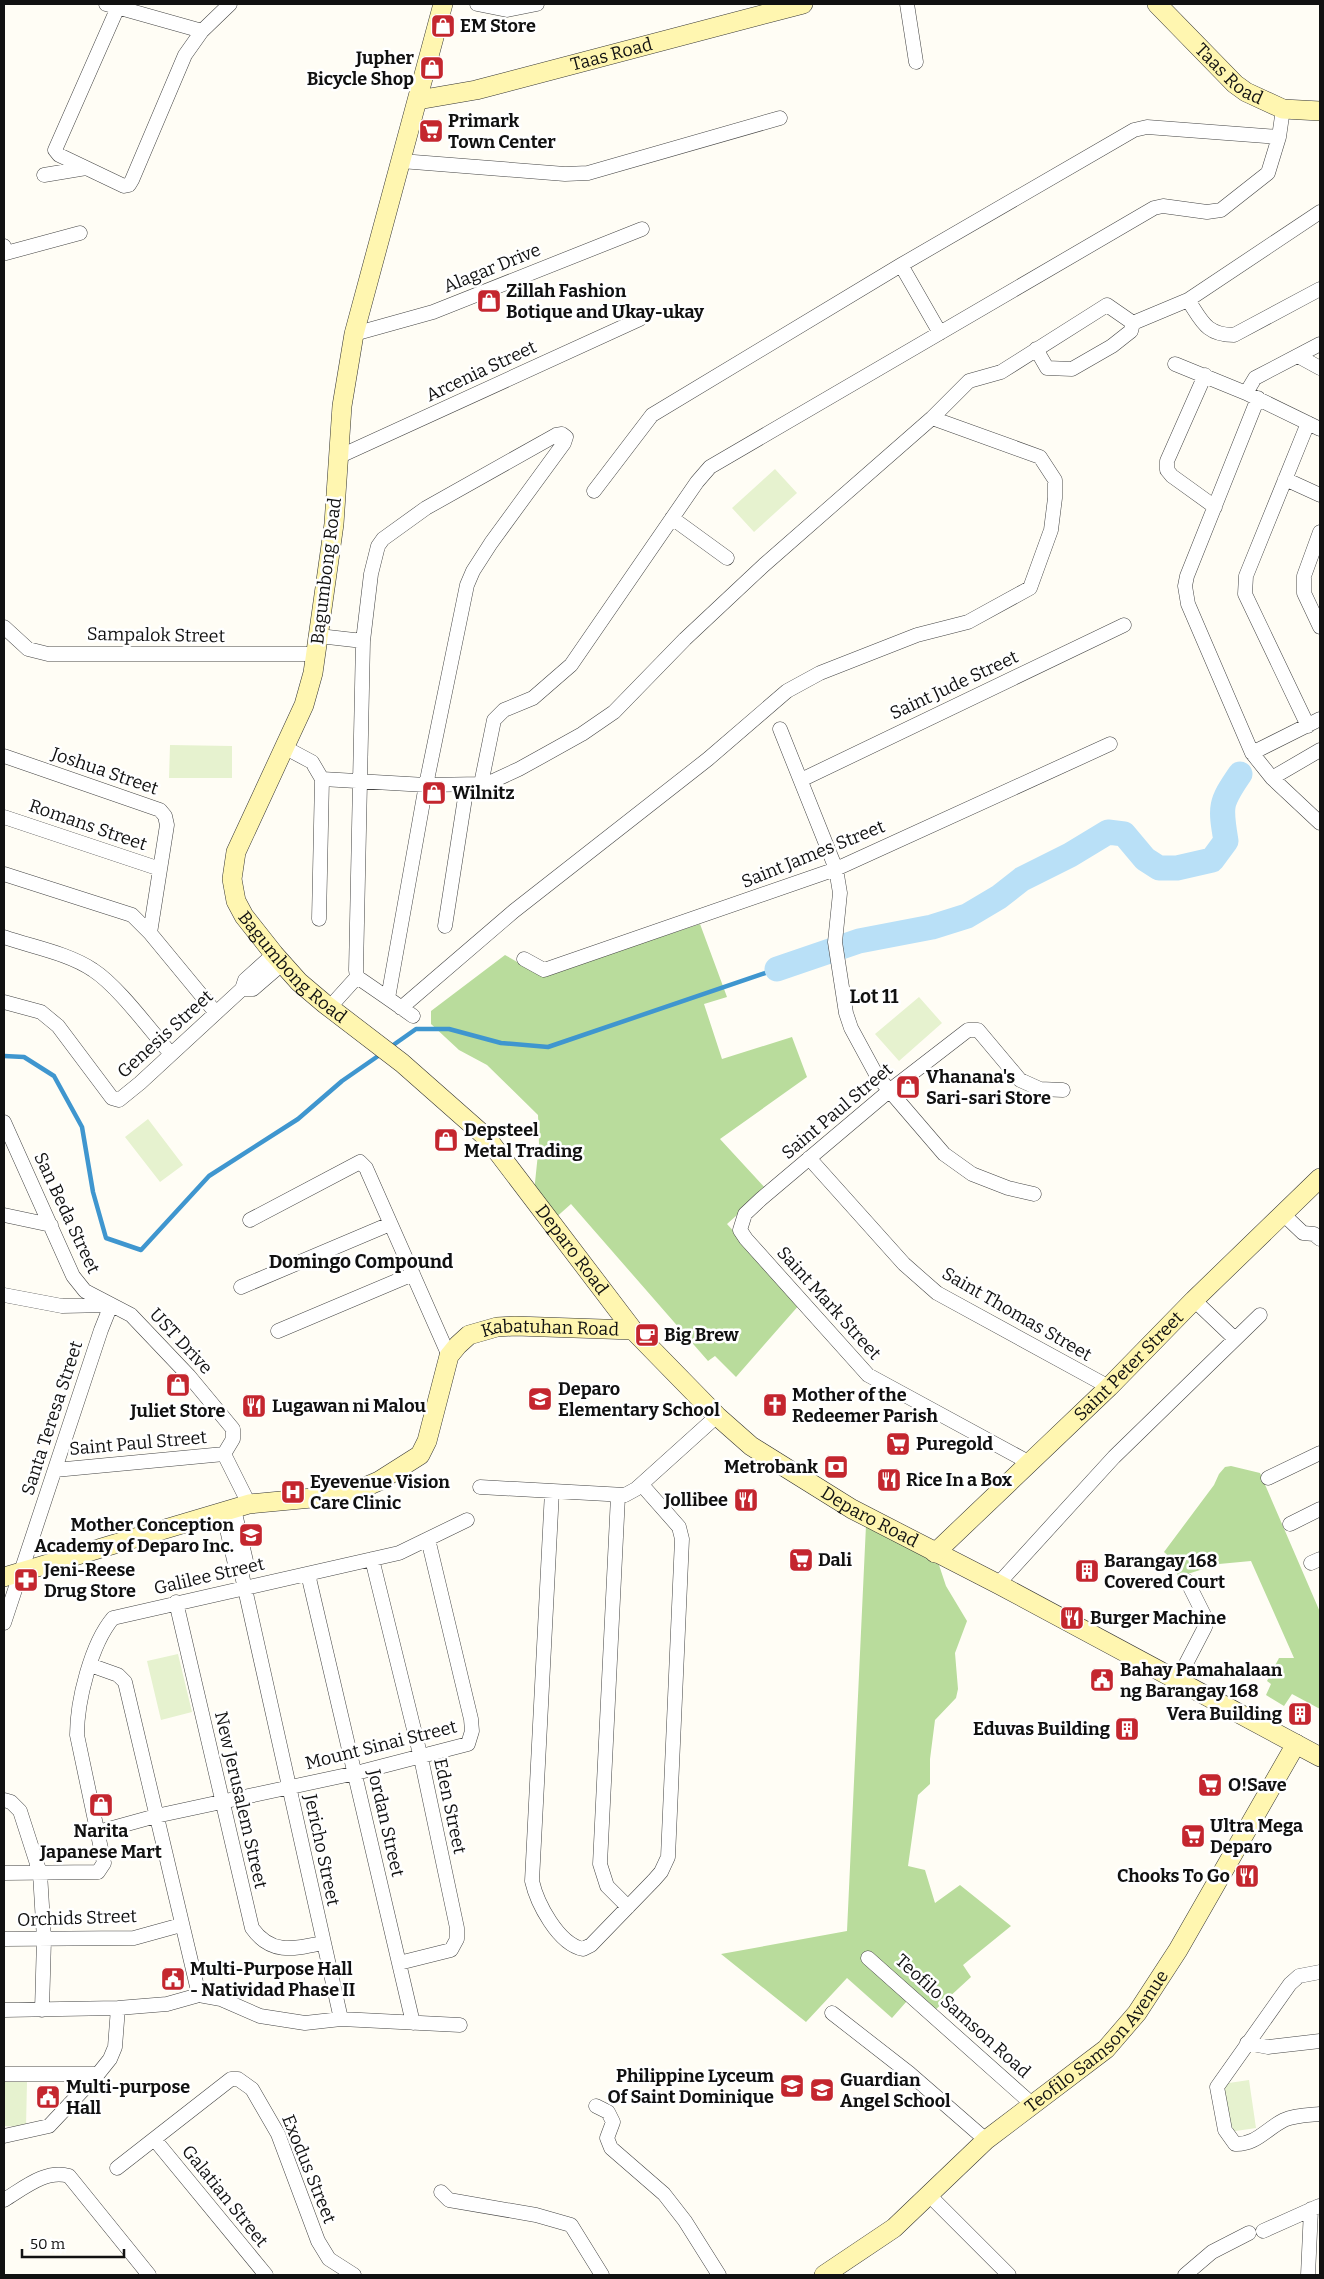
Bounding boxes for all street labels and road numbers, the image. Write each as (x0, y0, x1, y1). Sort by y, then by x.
street label: Taas Road (568, 33, 655, 76)
street label: Taas Road (1190, 39, 1267, 109)
street label: Alagar Drive (440, 239, 544, 297)
street label: Arcenia Street (422, 336, 540, 406)
street label: Bagumbong Road (306, 496, 346, 646)
street label: Sampalok Street (87, 623, 226, 647)
street label: Saint Jude Street (886, 645, 1022, 724)
street label: Joshua Street (48, 742, 162, 800)
street label: Romans Street (26, 795, 150, 856)
street label: Saint James Street (738, 815, 888, 893)
street label: Bagumbong Road (233, 907, 351, 1028)
street label: Genesis Street (113, 985, 218, 1083)
street label: Saint Paul Street (777, 1058, 897, 1164)
street label: San Beda Street (29, 1149, 105, 1278)
street label: Deparo Road (531, 1200, 613, 1299)
street label: Saint Mark Street (772, 1242, 886, 1365)
street label: Saint Thomas Street (938, 1262, 1096, 1366)
street label: UST Drive (145, 1303, 217, 1379)
street label: Saint Peter Street (1069, 1306, 1188, 1426)
street label: Kabatuhan Road (479, 1315, 620, 1342)
street label: Santa Teresa Street (17, 1338, 88, 1498)
street label: Saint Paul Street (68, 1426, 208, 1460)
street label: Deparo Road (817, 1482, 922, 1552)
street label: Galilee Street (152, 1552, 267, 1599)
street label: New Jerusalem Street (210, 1709, 272, 1891)
street label: Mount Sinai Street (303, 1715, 460, 1774)
street label: Eden Street (429, 1756, 471, 1856)
street label: Jordan Street (363, 1766, 409, 1879)
street label: Jericho Street (299, 1791, 345, 1908)
street label: Orchids Street (17, 1905, 138, 1931)
street label: Teofilo Samson Road (891, 1949, 1035, 2083)
street label: Teofilo Samson Avenue (1020, 1966, 1173, 2118)
street label: Exodus Street (277, 2111, 341, 2227)
street label: Galatian Street (177, 2141, 273, 2252)

